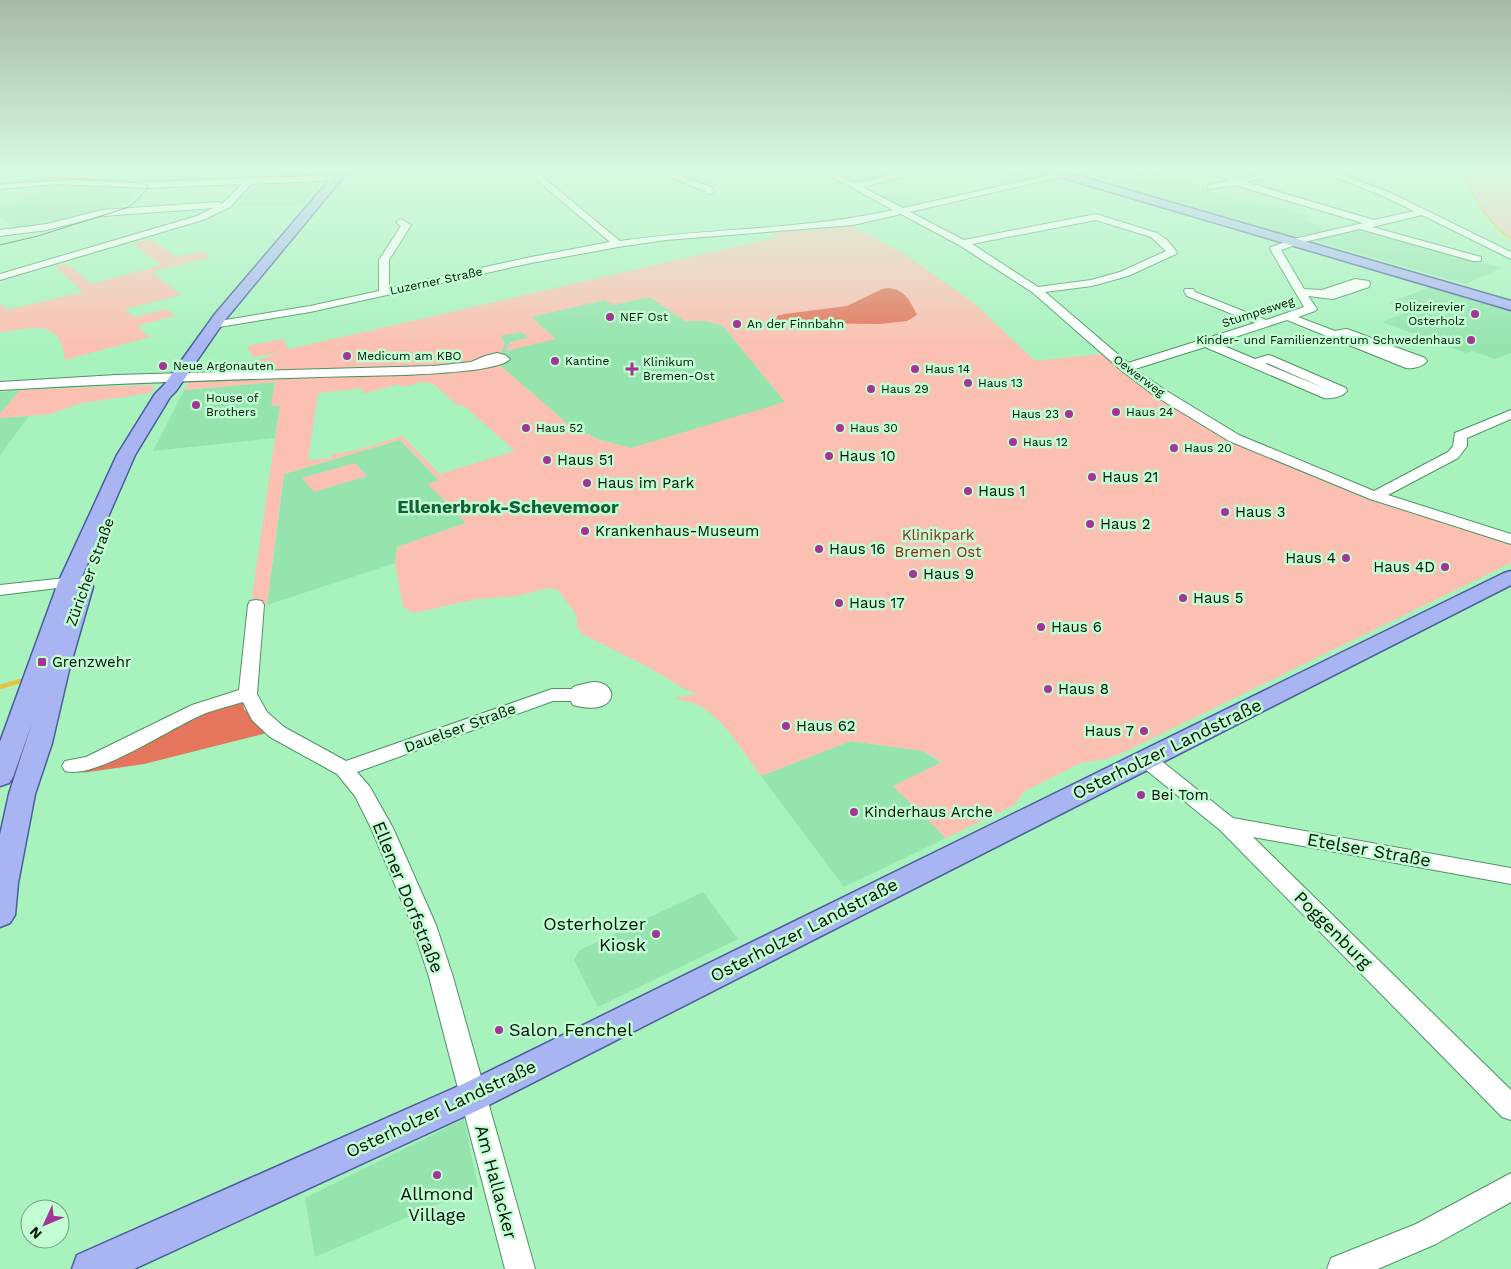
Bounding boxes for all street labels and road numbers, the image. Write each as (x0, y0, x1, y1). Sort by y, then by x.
street label: Luzerner Straße (388, 264, 484, 298)
street label: Stumpesweg (1220, 294, 1296, 330)
street label: Oewerweg (1111, 352, 1168, 400)
street label: Züricher Straße (62, 515, 118, 629)
street label: Osterholzer Landstraße (1069, 694, 1265, 804)
street label: Dauelser Straße (402, 699, 518, 757)
street label: Ellener Dorfstraße (368, 818, 448, 976)
street label: Etelser Straße (1306, 828, 1433, 871)
street label: Osterholzer Landstraße (706, 873, 901, 986)
street label: Poggenburg (1290, 886, 1377, 973)
street label: Osterholzer Landstraße (342, 1055, 539, 1162)
street label: Am Hallacker (471, 1122, 522, 1241)

